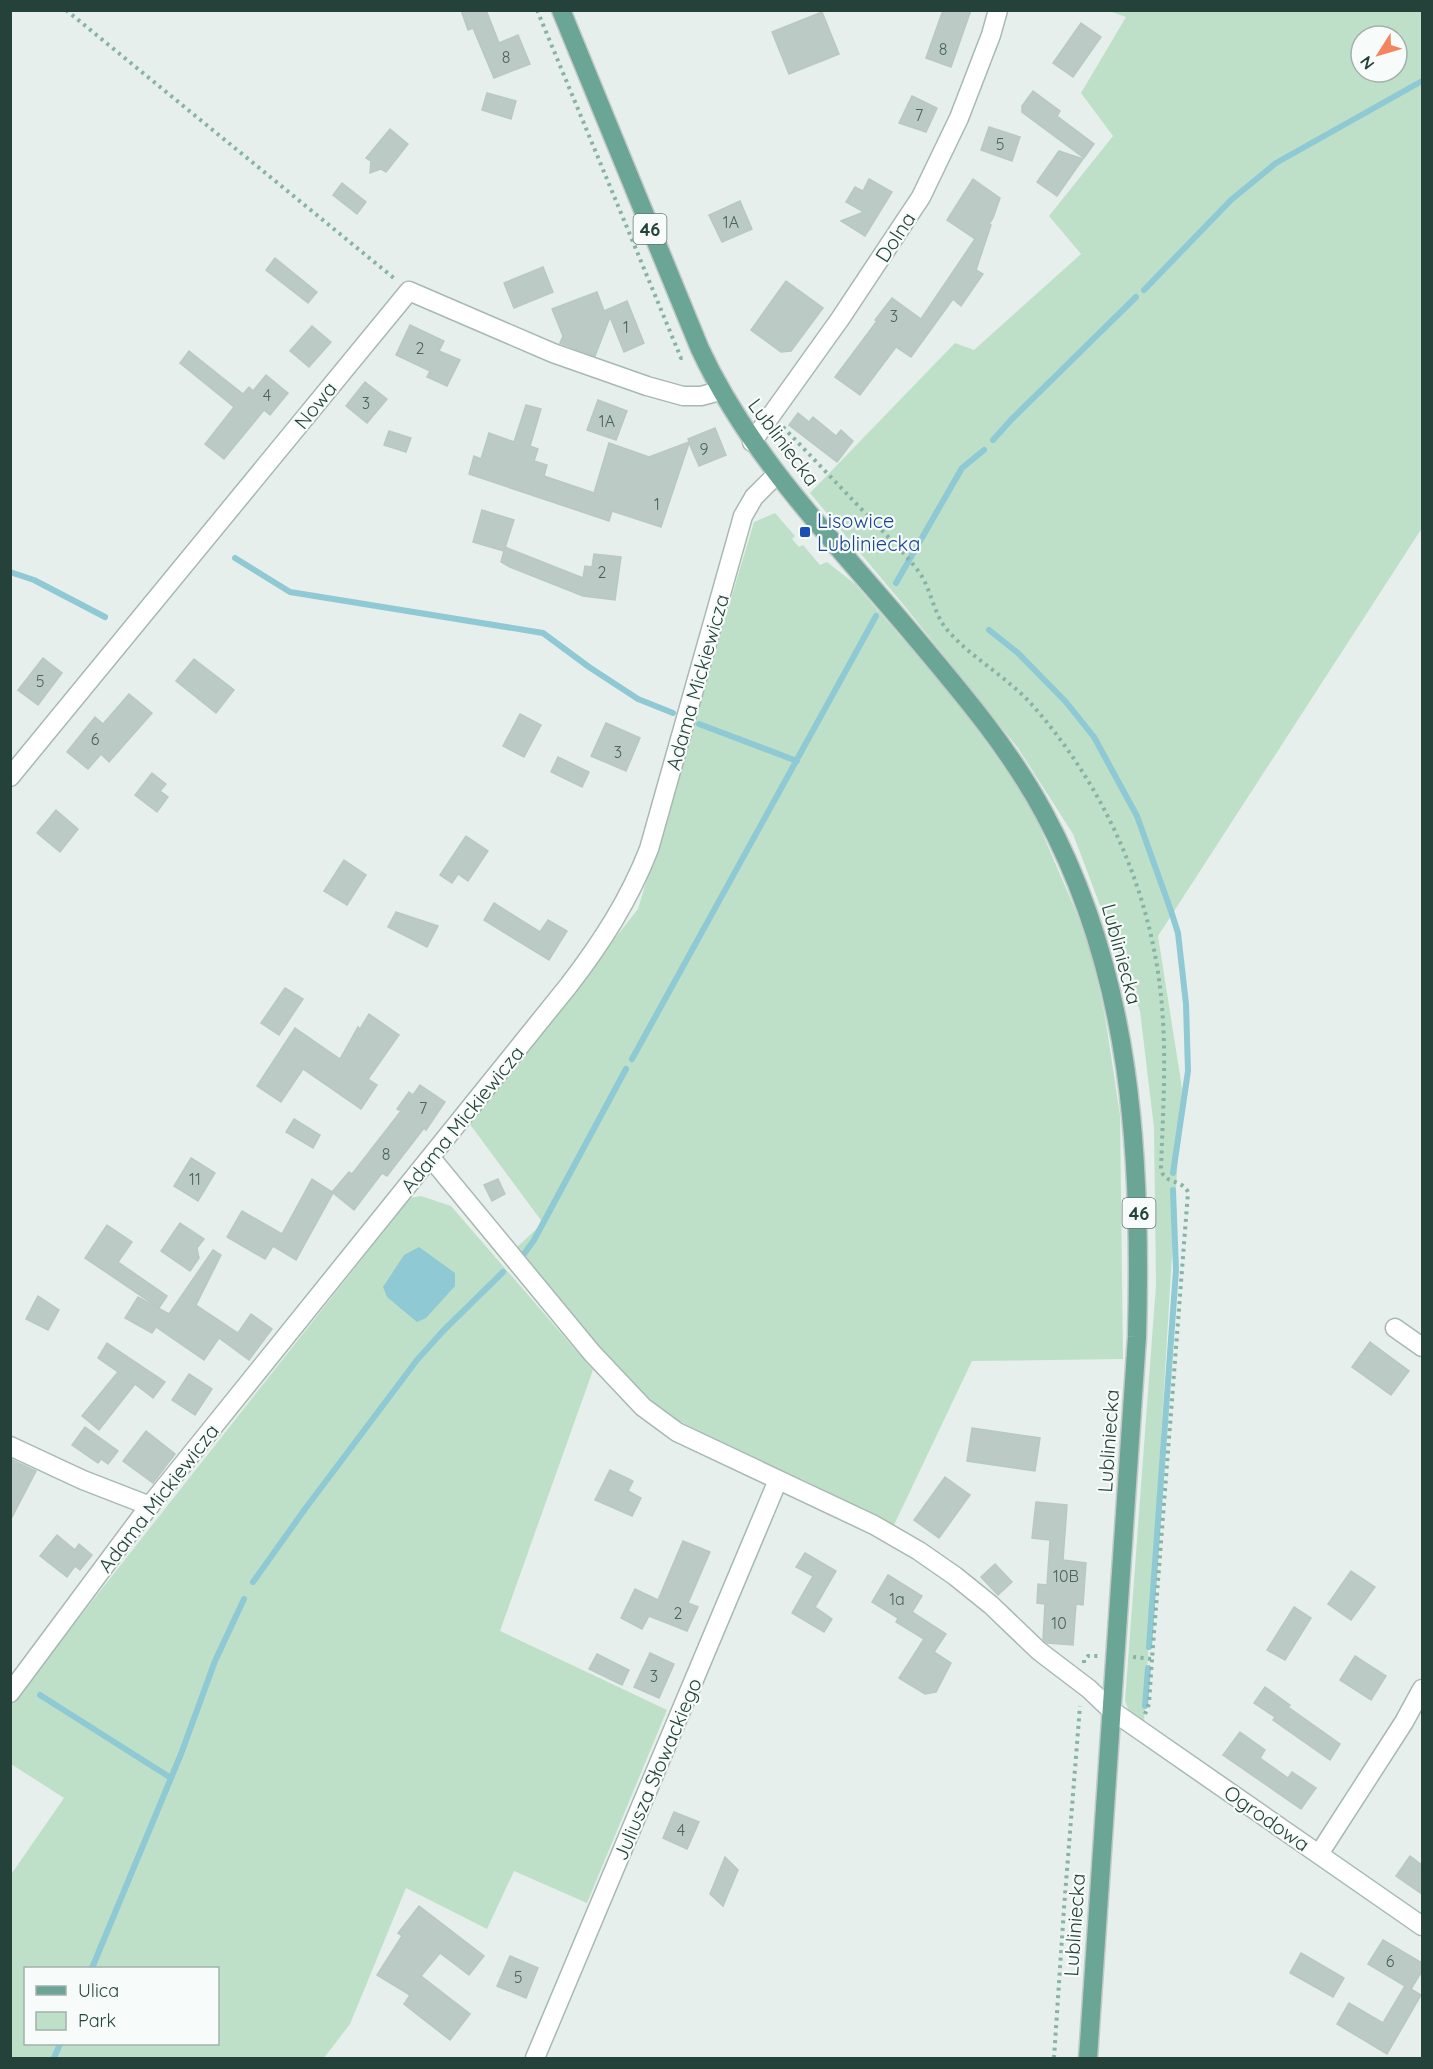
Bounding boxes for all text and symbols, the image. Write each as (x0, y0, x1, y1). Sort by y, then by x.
north arrow (1349, 24, 1409, 84)
house number: 8 (939, 39, 947, 59)
house number: 8 (502, 47, 510, 67)
text: N (1355, 52, 1379, 74)
house number: 7 (915, 105, 923, 125)
house number: 5 (996, 134, 1004, 154)
street label: Dolna (870, 207, 920, 267)
house number: 1A (723, 212, 739, 232)
road number: 46 (634, 214, 666, 244)
house number: 3 (890, 306, 898, 326)
house number: 1 (623, 317, 629, 337)
house number: 2 (416, 338, 425, 358)
street label: Nowa (288, 376, 342, 434)
house number: 4 (263, 385, 271, 405)
house number: 3 (362, 393, 370, 413)
street label: Lubliniecka (743, 393, 825, 491)
house number: 1A (599, 411, 615, 431)
house number: 9 (700, 439, 709, 459)
house number: 1 (654, 494, 660, 514)
place label: Lisowice Lubliniecka (817, 508, 920, 556)
marker: Lisowice Lubliniecka (798, 525, 812, 539)
house number: 2 (598, 562, 607, 582)
street label: Adama Mickiewicza (660, 591, 734, 773)
house number: 5 (36, 671, 44, 691)
house number: 6 (91, 729, 100, 749)
house number: 3 (614, 742, 622, 762)
street label: Lubliniecka (1097, 901, 1147, 1007)
street label: Adama Mickiewicza (395, 1040, 529, 1198)
house number: 7 (419, 1098, 427, 1118)
house number: 8 (382, 1144, 390, 1164)
house number: 11 (189, 1169, 201, 1189)
road number: 46 (1122, 1198, 1156, 1228)
street label: Lubliniecka (1092, 1389, 1124, 1493)
street label: Adama Mickiewicza (92, 1419, 224, 1577)
house number: 10B (1053, 1566, 1079, 1586)
house number: 1a (889, 1589, 905, 1609)
house number: 2 (674, 1603, 683, 1623)
house number: 10 (1051, 1613, 1067, 1633)
house number: 3 (650, 1666, 658, 1686)
street label: Juliusza Słowackiego (607, 1674, 707, 1864)
street label: Ogrodowa (1219, 1779, 1315, 1857)
house number: 4 (677, 1820, 685, 1840)
street label: Lubliniecka (1058, 1873, 1090, 1977)
house number: 6 (1386, 1951, 1395, 1971)
legend (24, 1967, 219, 2045)
house number: 5 (514, 1967, 522, 1987)
text: Ulica (78, 1979, 119, 2002)
text: Park (78, 2009, 116, 2032)

